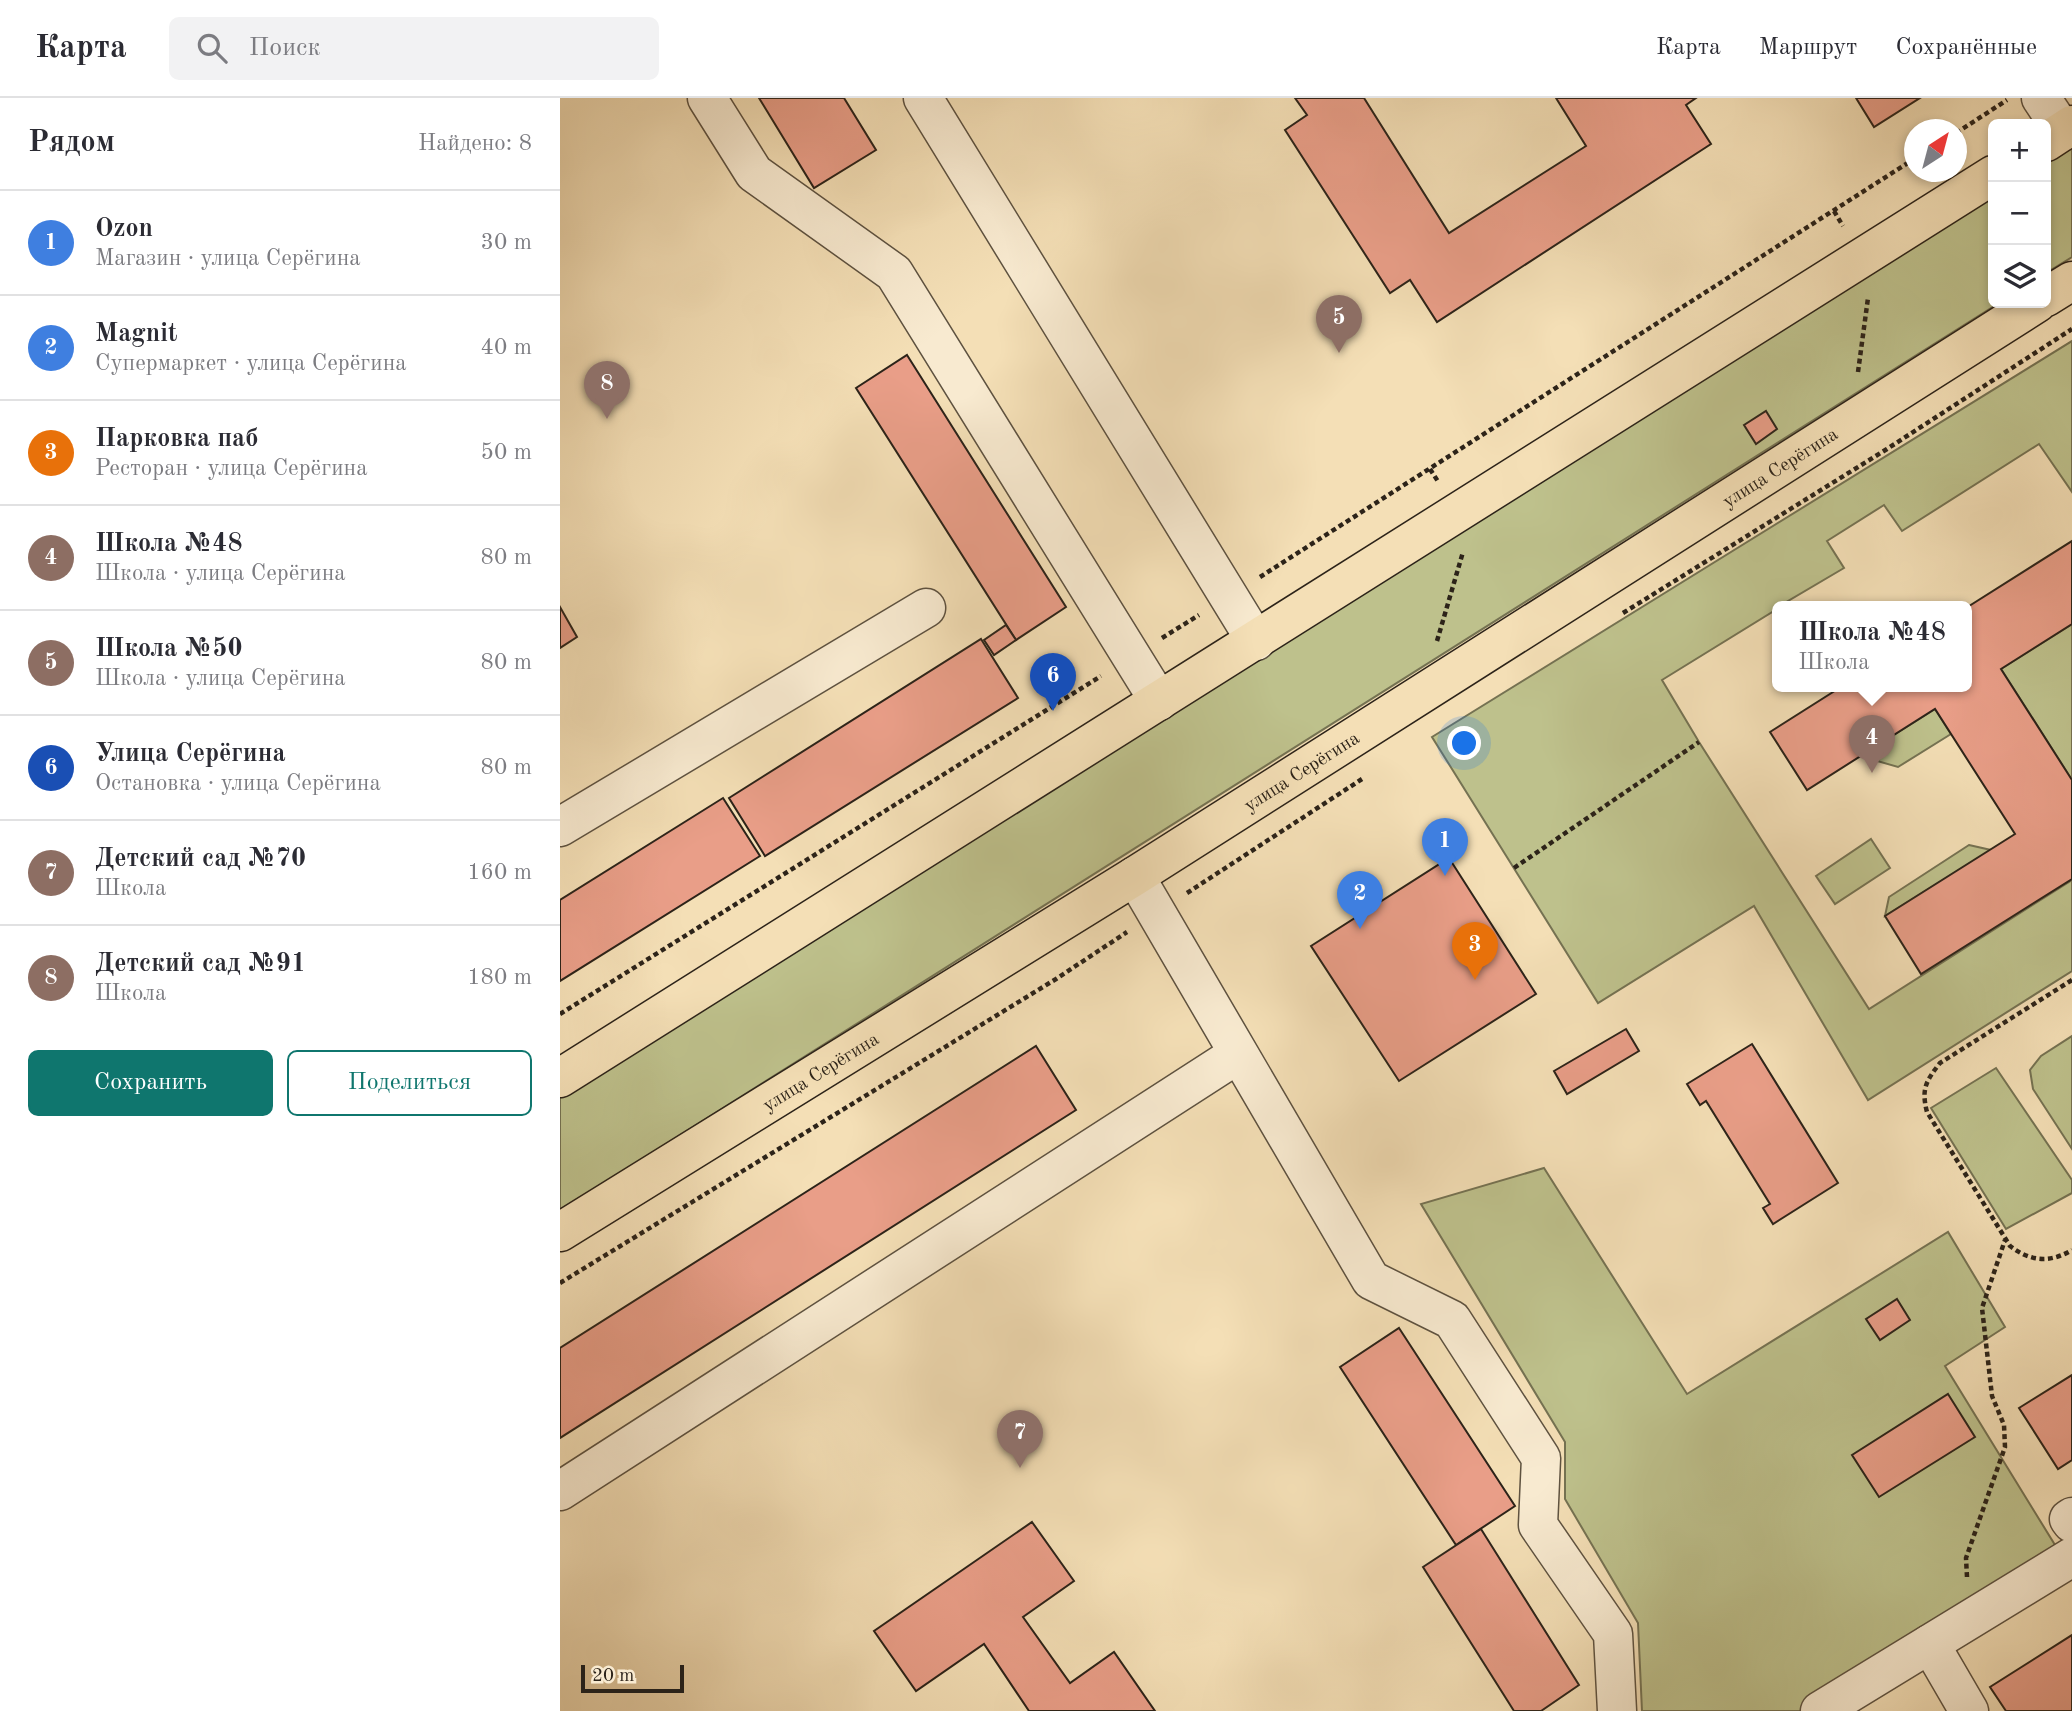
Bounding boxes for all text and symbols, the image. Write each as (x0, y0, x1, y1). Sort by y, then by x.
search box (169, 17, 659, 80)
icon: search (193, 29, 231, 67)
text: Карта (35, 32, 127, 65)
text: Поиск (249, 35, 321, 61)
text: Карта (1656, 36, 1721, 60)
text: Маршрут (1759, 36, 1857, 60)
text: Сохранённые (1895, 36, 2037, 60)
north arrow (1904, 119, 1967, 182)
map controls (1988, 119, 2051, 308)
button: + (1988, 119, 2051, 182)
text: Рядом (28, 128, 115, 158)
text: Найдено: 8 (418, 132, 532, 155)
button: − (1988, 182, 2051, 245)
text: Ozon (95, 216, 153, 242)
text: 1 (44, 231, 58, 254)
text: 30 m (481, 231, 532, 254)
button: layers (1988, 245, 2051, 308)
text: Магазин · улица Серёгина (95, 247, 361, 270)
pin: 5 (1316, 295, 1362, 353)
text: Magnit (95, 321, 177, 347)
text: 2 (44, 336, 58, 359)
text: 40 m (481, 336, 532, 359)
text: Супермаркет · улица Серёгина (95, 352, 407, 375)
pin: 8 (584, 361, 630, 419)
street label: улица Серёгина (1720, 425, 1842, 512)
text: Парковка паб (95, 426, 259, 452)
text: 3 (44, 441, 58, 464)
text: 50 m (481, 441, 532, 464)
text: Ресторан · улица Серёгина (95, 457, 368, 480)
text: Школа №48 (95, 531, 242, 557)
text: 4 (44, 546, 58, 569)
text: 80 m (481, 546, 532, 569)
text: Школа · улица Серёгина (95, 562, 346, 585)
popup (1772, 601, 1972, 692)
text: Школа №48 (1798, 620, 1946, 646)
text: Школа №50 (95, 636, 242, 662)
text: 5 (44, 651, 58, 674)
text: 80 m (481, 651, 532, 674)
text: Школа (1798, 651, 1870, 674)
pin: 6 (1030, 653, 1076, 711)
text: Школа · улица Серёгина (95, 667, 346, 690)
pin: 4 (1849, 715, 1895, 773)
your location (1447, 726, 1481, 760)
street label: улица Серёгина (1241, 729, 1364, 816)
text: Улица Серёгина (95, 741, 286, 767)
text: 6 (44, 756, 58, 779)
text: 80 m (481, 756, 532, 779)
text: Остановка · улица Серёгина (95, 772, 381, 795)
pin: 1 (1422, 818, 1468, 876)
text: Детский сад №70 (95, 846, 306, 872)
text: 7 (44, 861, 58, 884)
text: 160 m (467, 861, 532, 884)
pin: 2 (1337, 871, 1383, 929)
text: Школа (95, 877, 166, 900)
pin: 3 (1452, 922, 1498, 980)
text: Детский сад №91 (95, 951, 306, 977)
text: 8 (44, 966, 58, 989)
text: 180 m (467, 966, 532, 989)
text: Школа (95, 982, 166, 1005)
street label: улица Серёгина (760, 1030, 883, 1116)
button: Сохранить (28, 1050, 273, 1116)
button: Поделиться (287, 1050, 532, 1116)
pin: 7 (997, 1410, 1043, 1468)
scale bar (581, 1662, 684, 1694)
text: 20 m (592, 1667, 634, 1686)

